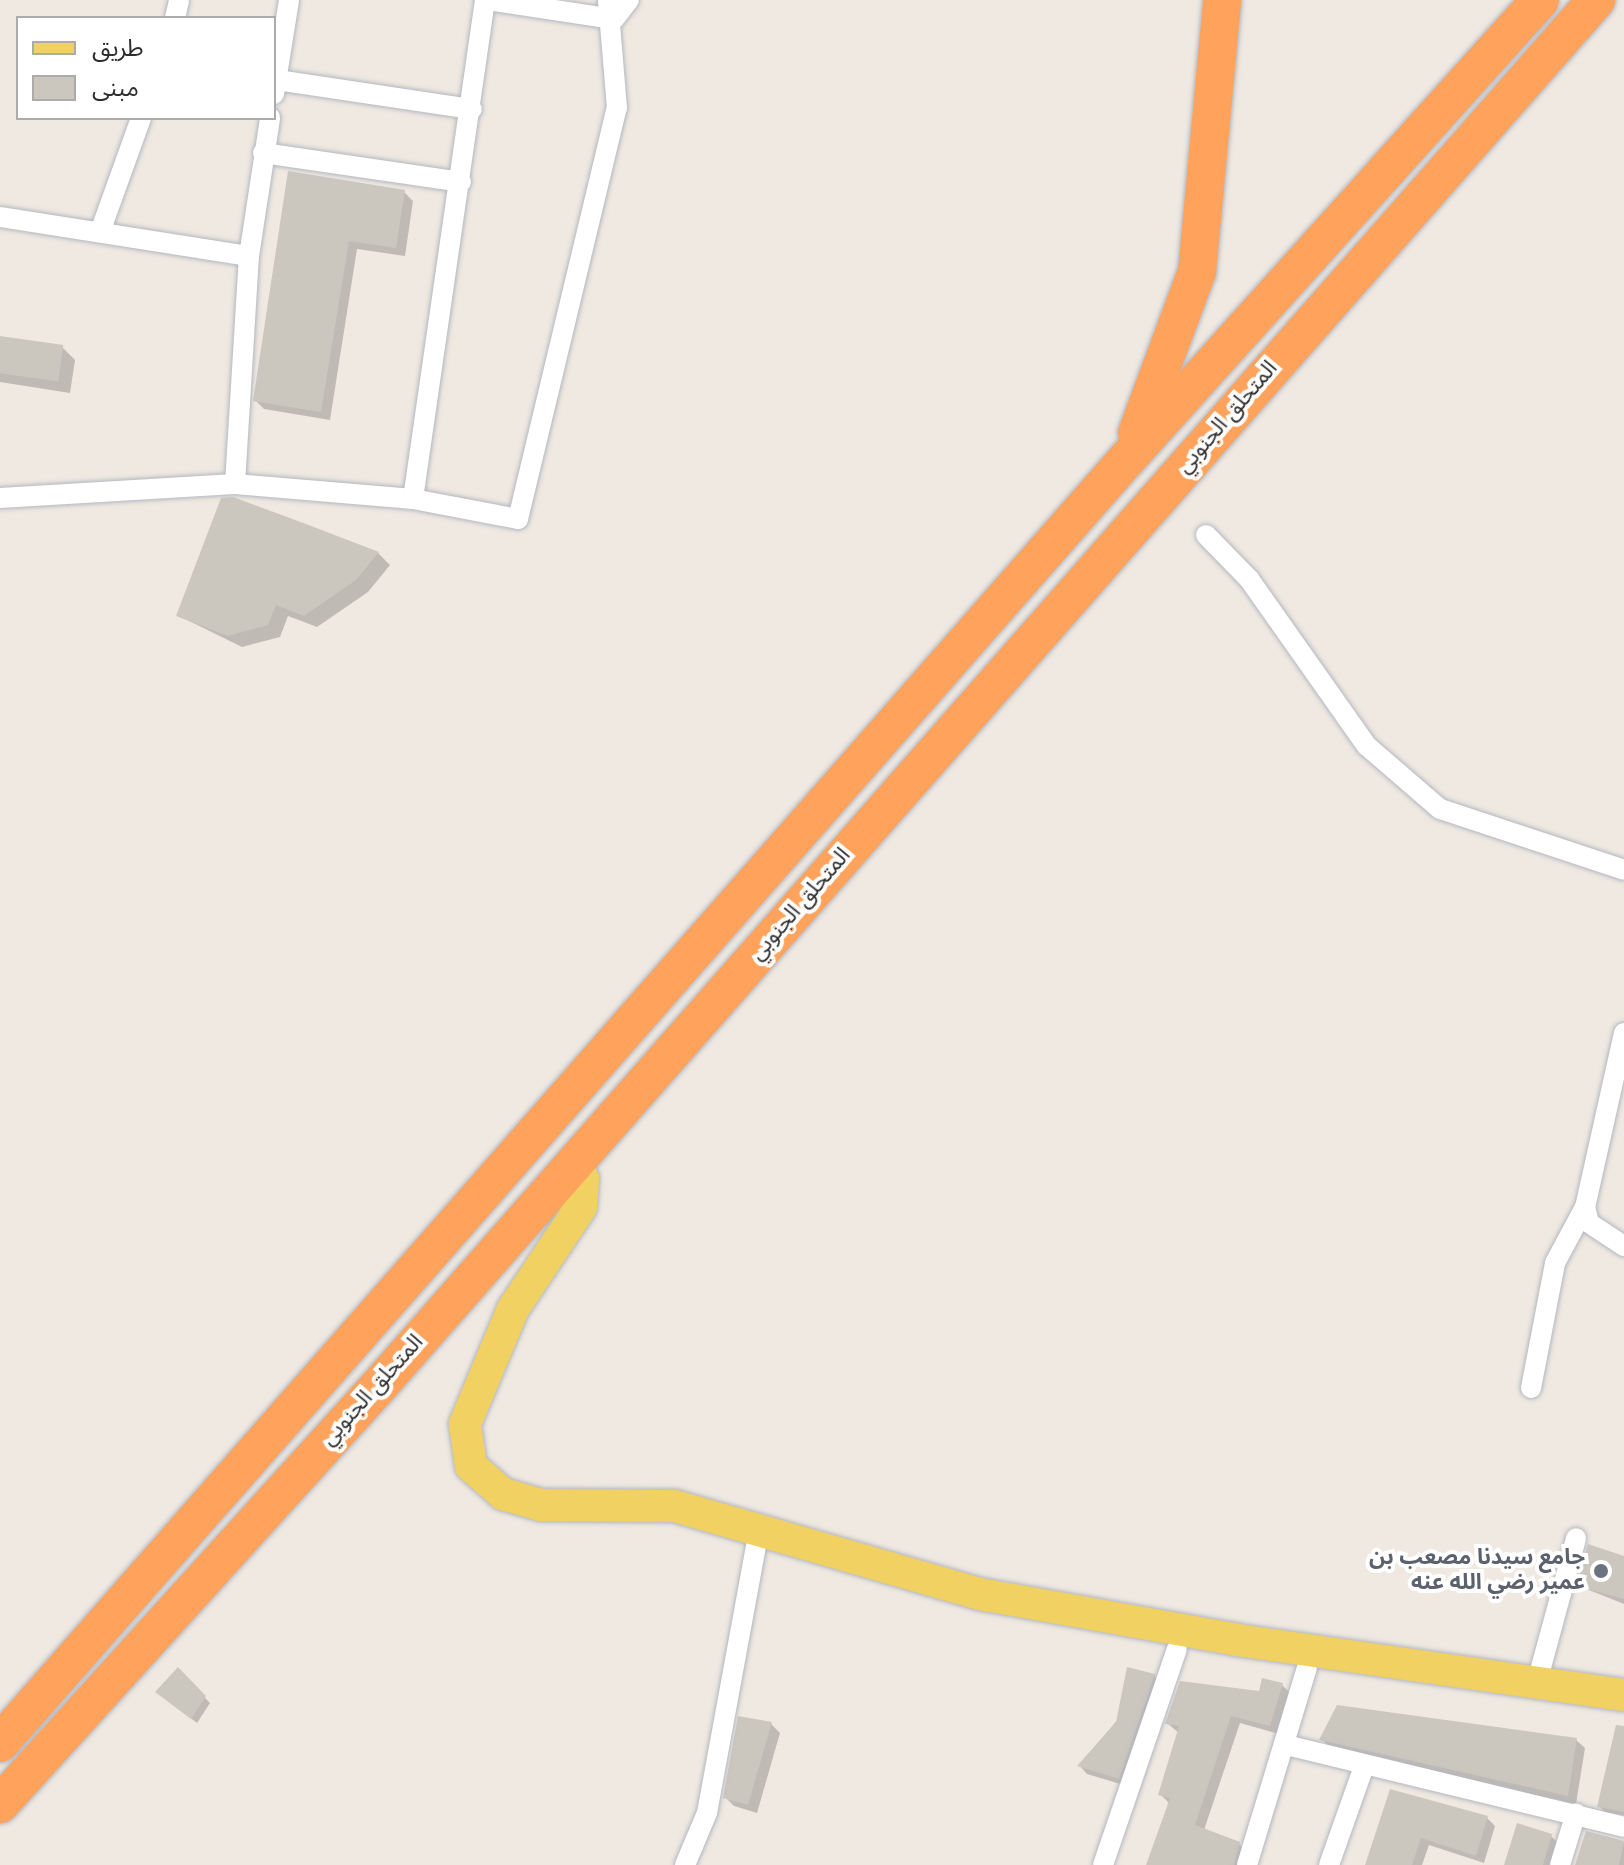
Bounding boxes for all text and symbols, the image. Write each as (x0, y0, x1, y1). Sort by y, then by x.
legend (16, 16, 276, 120)
text: طريق (92, 35, 144, 65)
text: مبنى (92, 75, 139, 105)
street label: المتحلق الجنوبي (1172, 356, 1284, 480)
street label: المتحلق الجنوبي (745, 843, 857, 967)
street label: المتحلق الجنوبي (316, 1330, 430, 1452)
place label: جامع سيدنا مصعب بن عمير رضي الله عنه (1369, 1545, 1585, 1596)
marker: جامع سيدنا مصعب بن عمير رضي الله عنه (1592, 1562, 1610, 1580)

